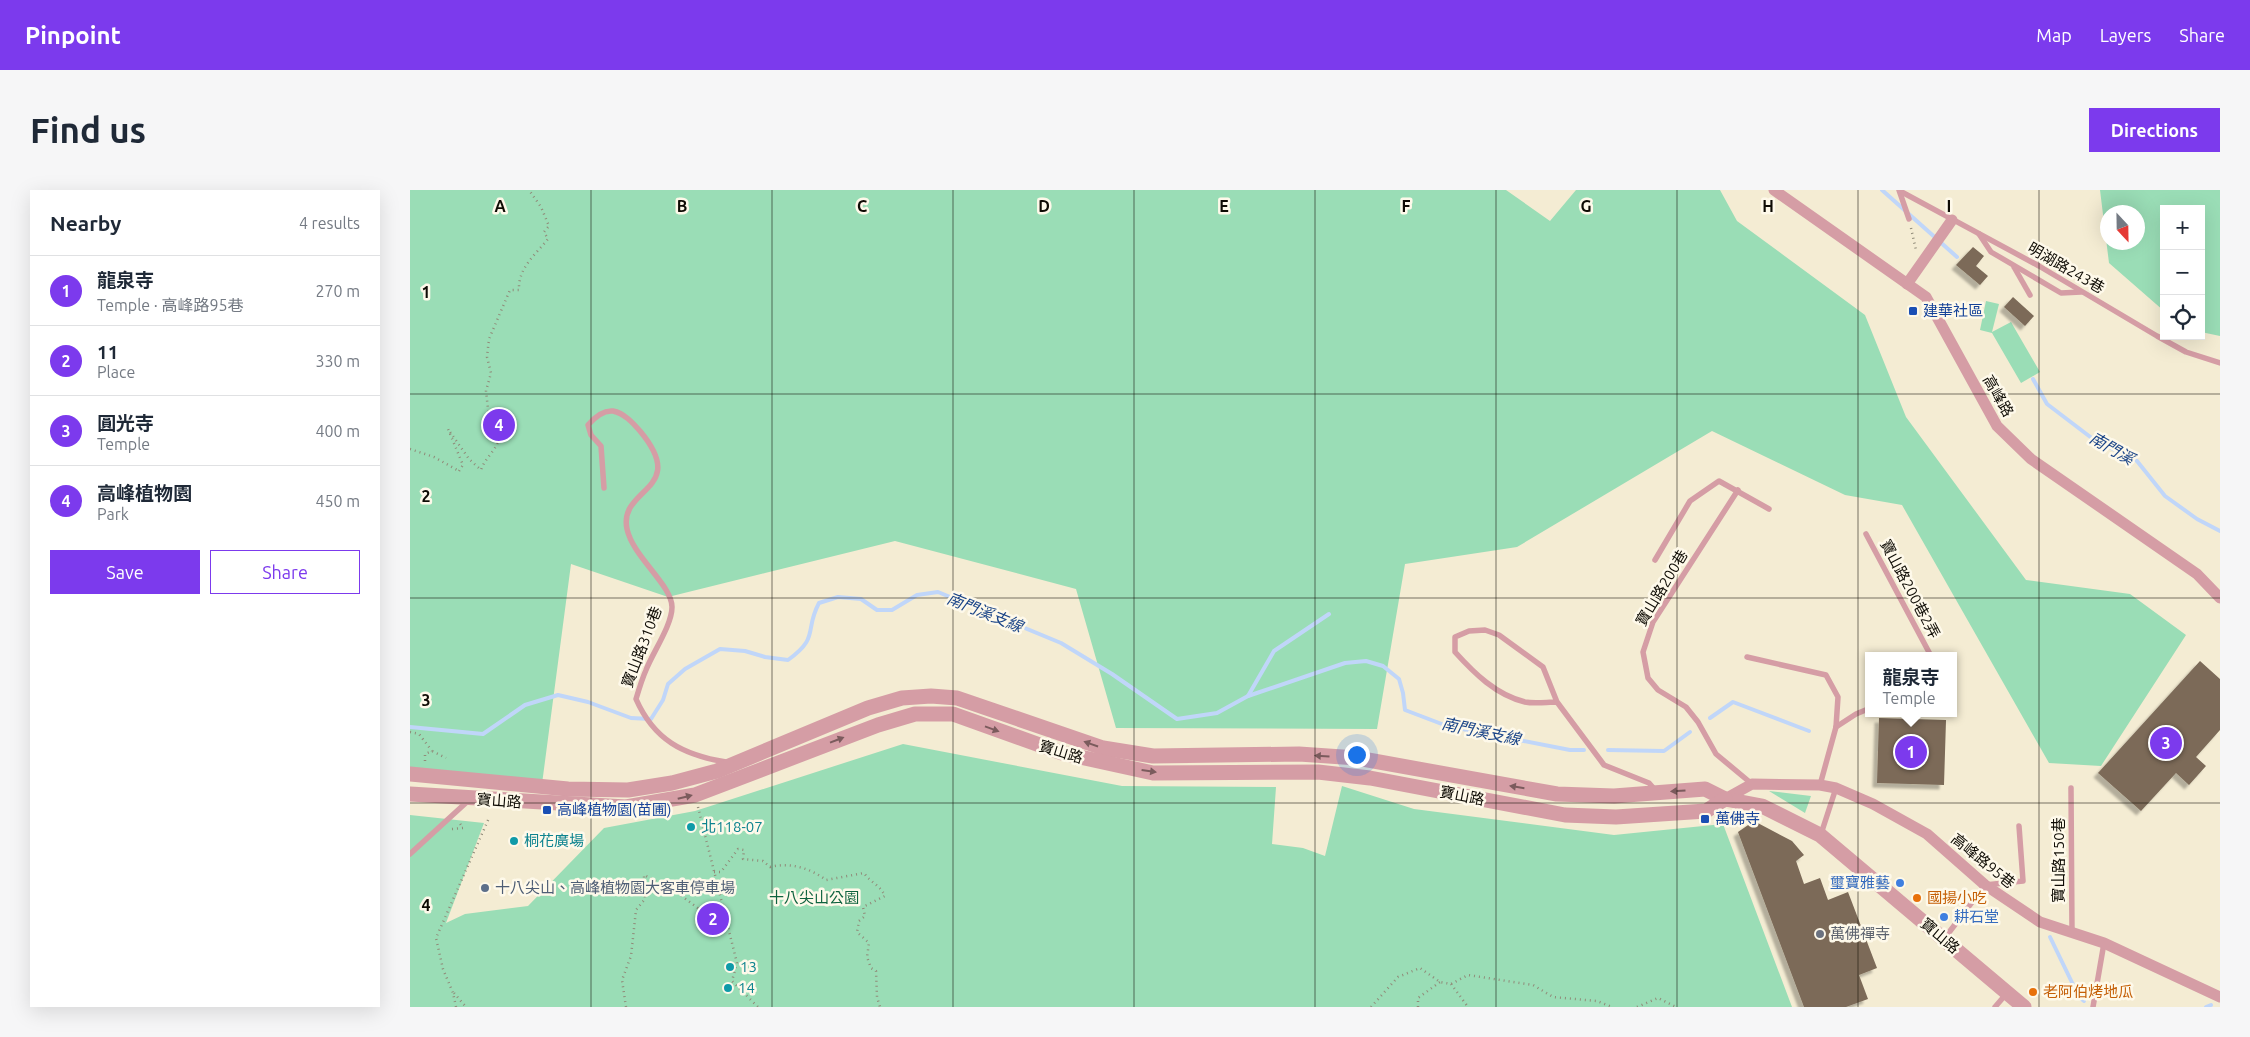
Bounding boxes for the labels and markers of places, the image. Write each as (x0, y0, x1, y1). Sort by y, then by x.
place label: 建華社區 (1923, 302, 1983, 319)
marker: 建華社區 (1907, 305, 1919, 317)
pin: 4 (483, 406, 515, 444)
pin: 3 (2150, 724, 2182, 762)
pin: 1 (1895, 733, 1927, 771)
place label: 高峰植物園(苗圃) (557, 801, 671, 818)
marker: 高峰植物園(苗圃) (541, 804, 553, 816)
place label: 萬佛寺 (1715, 810, 1760, 827)
marker: 萬佛寺 (1699, 813, 1711, 825)
place label: 北118-07 (701, 818, 763, 835)
marker: 北118-07 (685, 821, 697, 833)
place label: 桐花廣場 (524, 832, 584, 849)
marker: 桐花廣場 (508, 835, 520, 847)
place label: 璽寶雅藝 (1830, 874, 1890, 891)
marker: 璽寶雅藝 (1894, 877, 1906, 889)
place label: 十八尖山、高峰植物園大客車停車場 (495, 879, 735, 896)
marker: 十八尖山、高峰植物園大客車停車場 (479, 882, 491, 894)
place label: 國揚小吃 (1927, 889, 1987, 906)
marker: 國揚小吃 (1911, 892, 1923, 904)
pin: 2 (697, 900, 729, 938)
place label: 耕石堂 (1954, 908, 1999, 925)
marker: 耕石堂 (1938, 911, 1950, 923)
place label: 萬佛禪寺 (1830, 925, 1890, 942)
marker: 萬佛禪寺 (1814, 928, 1826, 940)
place label: 13 (740, 958, 757, 975)
marker: 13 (724, 961, 736, 973)
place label: 14 (738, 979, 755, 996)
marker: 14 (722, 982, 734, 994)
place label: 老阿伯烤地瓜 (2043, 983, 2133, 1000)
marker: 老阿伯烤地瓜 (2027, 986, 2039, 998)

